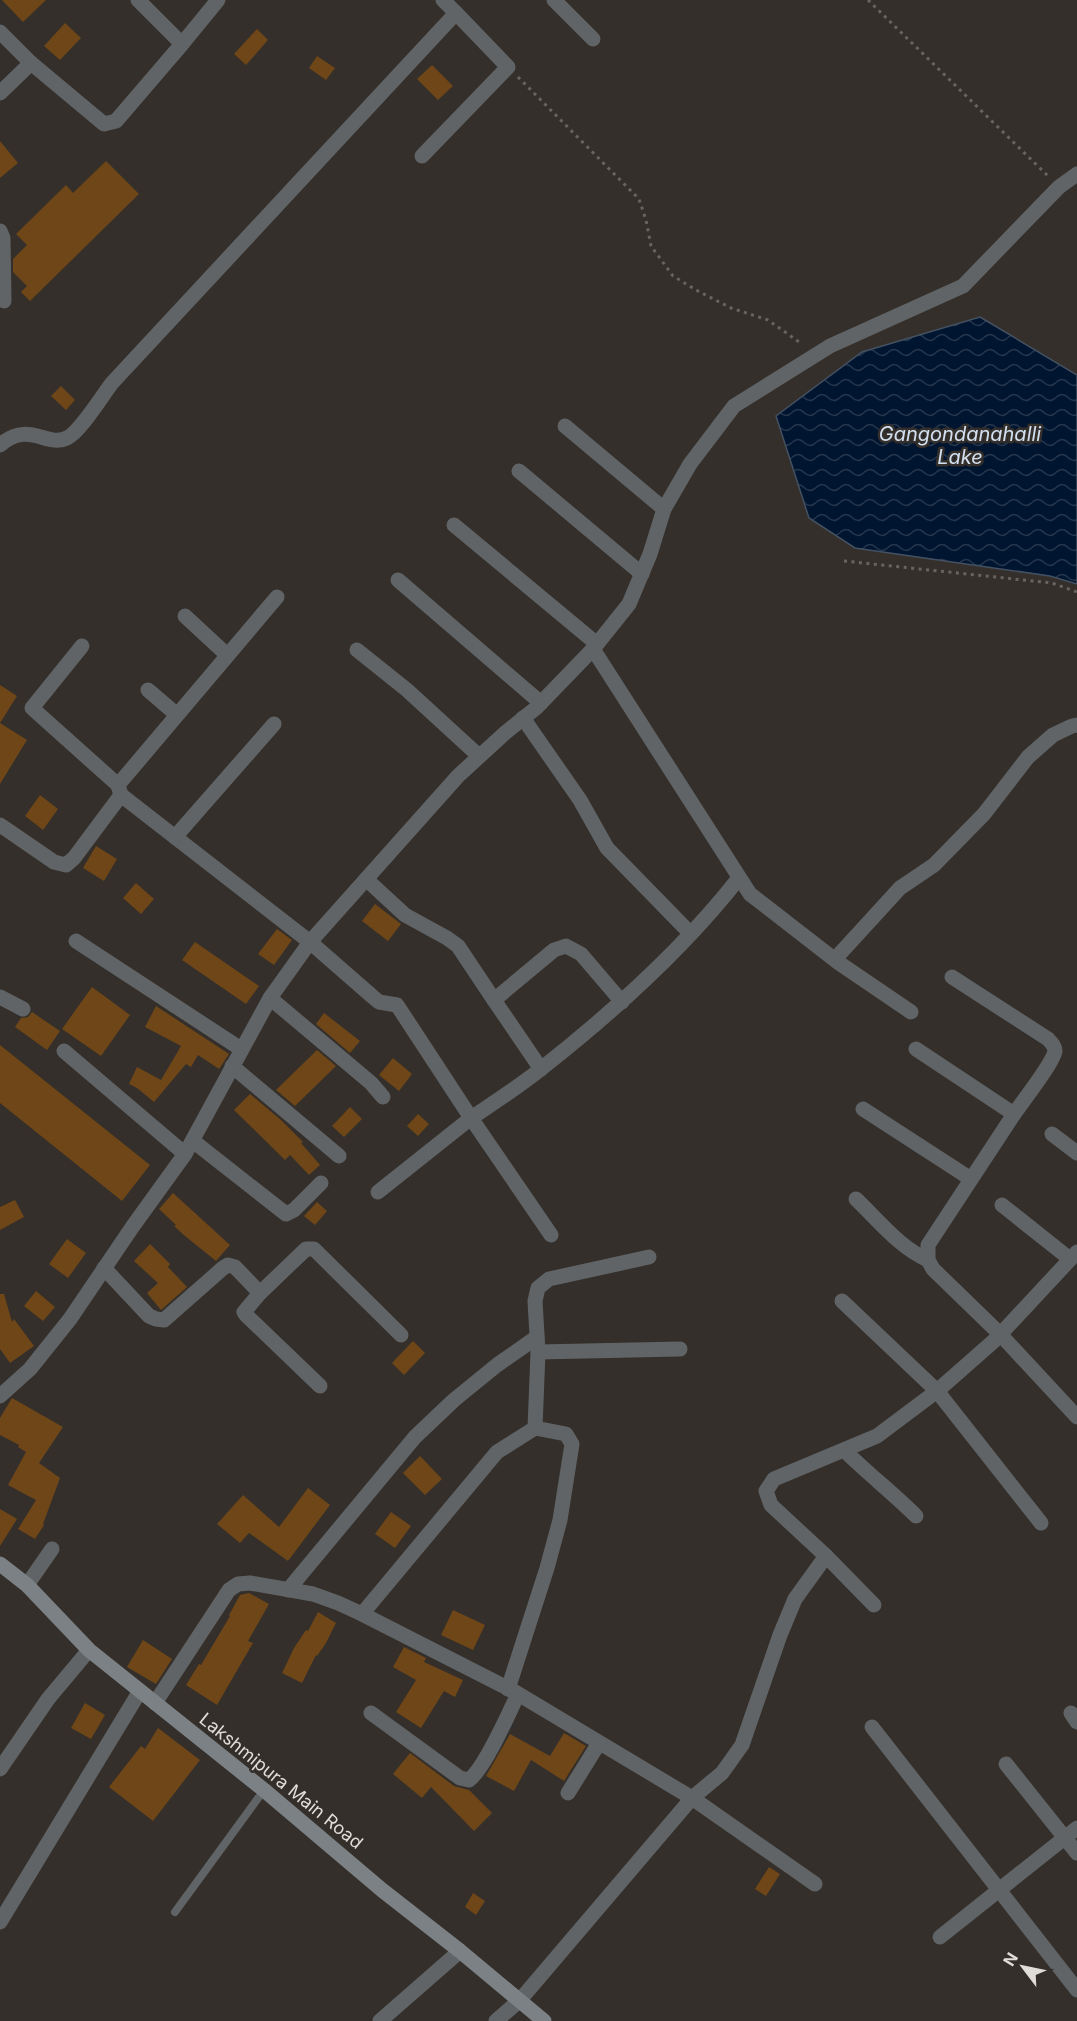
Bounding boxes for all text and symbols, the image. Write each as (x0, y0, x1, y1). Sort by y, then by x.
water label: Gangondanahalli Lake (879, 422, 1042, 469)
street label: Lakshmipura Main Road (195, 1708, 367, 1853)
north arrow (993, 1937, 1053, 1997)
text: N (999, 1949, 1022, 1970)

